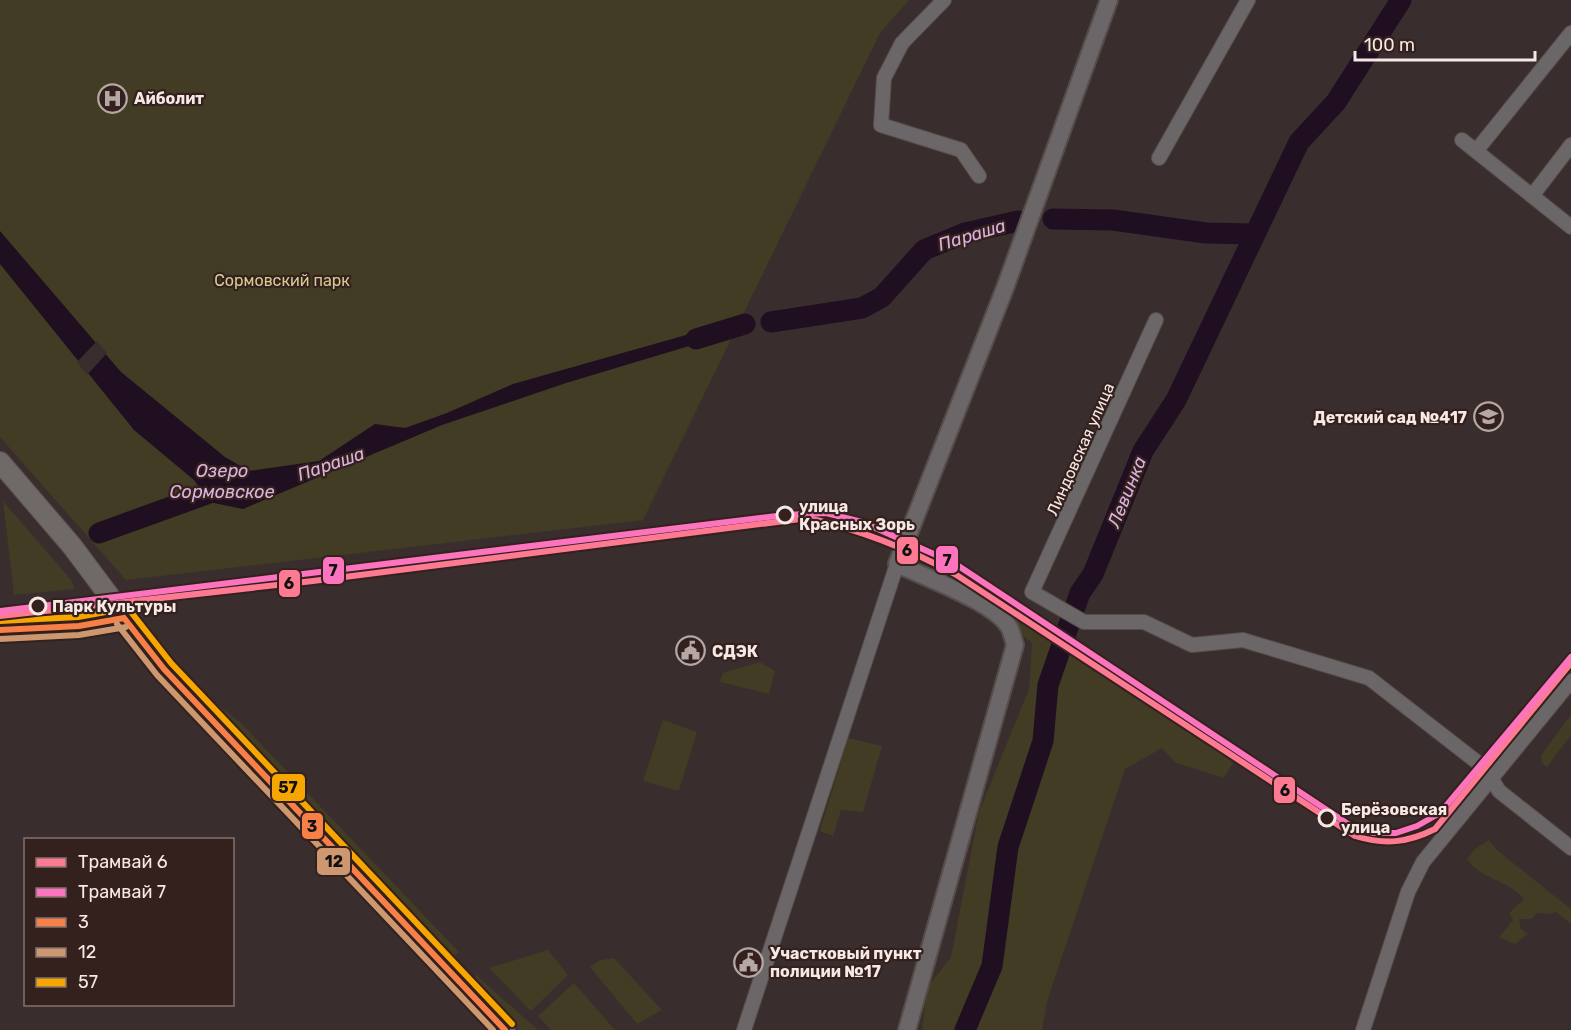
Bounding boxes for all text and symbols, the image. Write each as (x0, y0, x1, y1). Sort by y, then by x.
scale bar (1355, 24, 1535, 62)
text: 100 m (1364, 34, 1415, 56)
hospital icon: Айболит (97, 82, 129, 114)
place label: Айболит (134, 89, 204, 108)
water label: Параша (936, 214, 1009, 256)
park label: Сормовский парк (214, 271, 350, 290)
street label: Линдовская улица (1043, 380, 1118, 519)
school or university icon: Детский сад №417 (1472, 401, 1504, 433)
place label: Детский сад №417 (1313, 408, 1467, 427)
water label: Параша (295, 442, 368, 486)
water label: Левинка (1102, 453, 1151, 532)
water label: Озеро Сормовское (170, 460, 274, 503)
place label: улица Красных Зорь (799, 497, 915, 534)
marker: улица Красных Зорь (776, 506, 794, 524)
line badge: 6 (896, 536, 919, 565)
text: 6 (902, 541, 912, 560)
line badge: 7 (935, 545, 959, 574)
text: 7 (942, 551, 952, 570)
line badge: 7 (322, 556, 345, 585)
text: 7 (328, 561, 338, 580)
line badge: 6 (278, 569, 301, 598)
text: 6 (284, 574, 294, 593)
marker: Парк Культуры (29, 597, 47, 615)
place label: Парк Культуры (52, 597, 176, 616)
public building icon: СДЭК (675, 635, 707, 667)
place label: СДЭК (712, 642, 758, 661)
line badge: 57 (271, 773, 306, 802)
line badge: 6 (1273, 776, 1296, 804)
text: 57 (278, 778, 298, 797)
text: 6 (1280, 781, 1290, 800)
place label: Берёзовская улица (1341, 800, 1447, 837)
marker: Берёзовская улица (1318, 809, 1336, 827)
line badge: 3 (301, 812, 324, 840)
text: 3 (307, 817, 317, 836)
legend (24, 838, 234, 1006)
line badge: 12 (316, 847, 351, 876)
text: Трамвай 6 (78, 851, 168, 873)
text: 12 (325, 852, 343, 871)
text: Трамвай 7 (78, 881, 166, 903)
text: 3 (78, 911, 89, 933)
text: 12 (78, 941, 96, 963)
place label: Участковый пункт полиции №17 (770, 944, 922, 981)
public building icon: Участковый пункт полиции №17 (733, 946, 765, 978)
text: 57 (78, 971, 98, 993)

